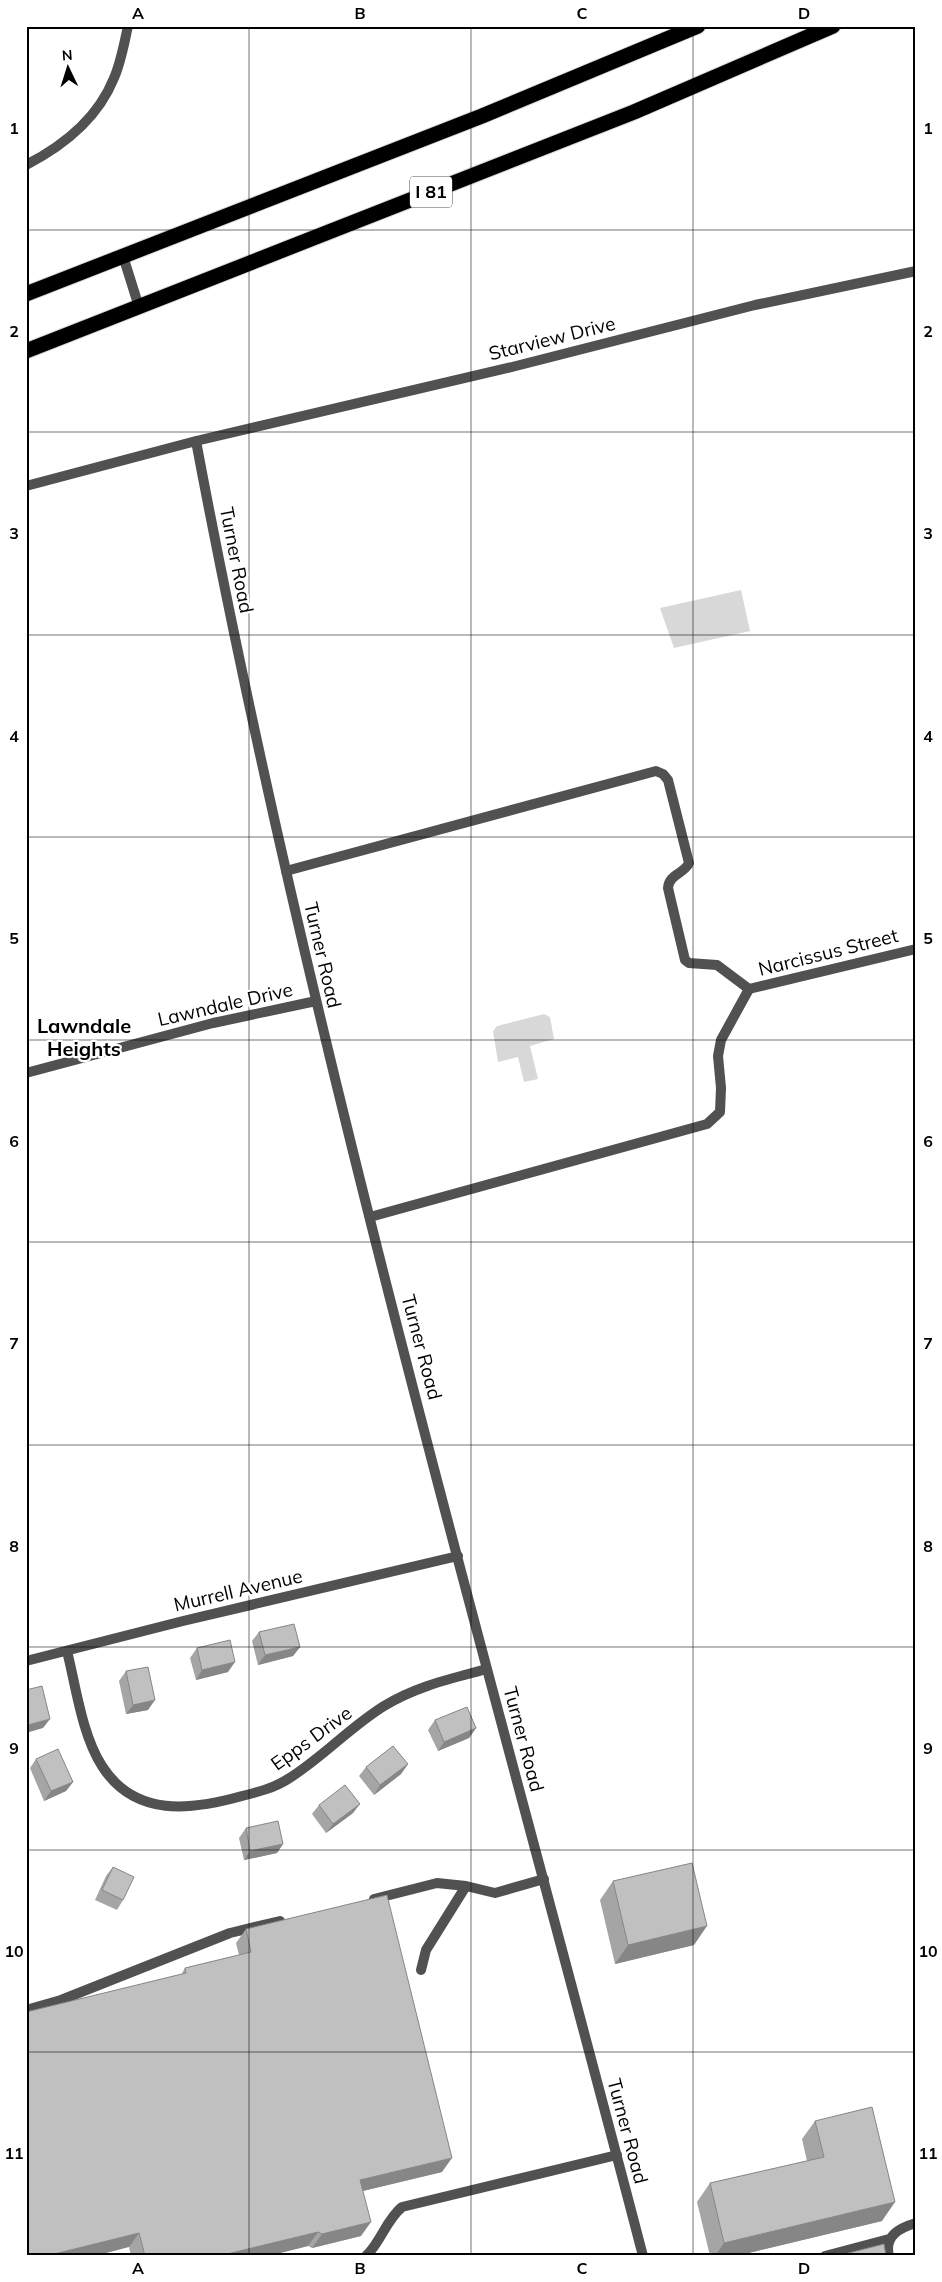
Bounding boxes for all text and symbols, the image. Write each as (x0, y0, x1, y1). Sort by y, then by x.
text: A (132, 3, 144, 23)
text: B (354, 3, 366, 23)
text: C (577, 3, 588, 23)
text: D (798, 3, 810, 23)
north arrow (42, 42, 92, 92)
text: N (61, 46, 73, 64)
text: 1 (9, 118, 19, 138)
text: 1 (923, 118, 933, 138)
road number: I 81 (410, 176, 452, 208)
street label: Starview Drive (486, 311, 618, 365)
text: 2 (9, 321, 19, 341)
text: 2 (923, 321, 933, 341)
street label: Turner Road (215, 505, 259, 615)
text: 3 (9, 523, 19, 543)
text: 3 (923, 523, 933, 543)
text: 4 (9, 726, 19, 746)
text: 4 (923, 726, 933, 746)
street label: Turner Road (299, 900, 347, 1010)
street label: Narcissus Street (756, 923, 901, 981)
text: 5 (9, 928, 19, 948)
text: 5 (923, 928, 933, 948)
street label: Lawndale Drive (155, 977, 295, 1031)
district label: Lawndale Heights (37, 1013, 131, 1061)
text: 6 (9, 1131, 19, 1151)
text: 6 (923, 1131, 933, 1151)
street label: Turner Road (396, 1292, 448, 1402)
text: 7 (9, 1333, 19, 1353)
text: 7 (923, 1333, 933, 1353)
text: 8 (9, 1536, 19, 1556)
text: 8 (923, 1536, 933, 1556)
street label: Murrell Avenue (171, 1564, 305, 1616)
street label: Turner Road (498, 1684, 550, 1794)
street label: Epps Drive (266, 1701, 356, 1775)
text: 9 (9, 1738, 19, 1758)
text: 9 (923, 1738, 933, 1758)
text: 10 (4, 1941, 24, 1961)
text: 10 (918, 1941, 938, 1961)
street label: Turner Road (602, 2076, 654, 2186)
text: 11 (4, 2143, 24, 2163)
text: 11 (918, 2143, 938, 2163)
text: A (132, 2258, 144, 2278)
text: B (354, 2258, 366, 2278)
text: C (577, 2258, 588, 2278)
text: D (798, 2258, 810, 2278)

